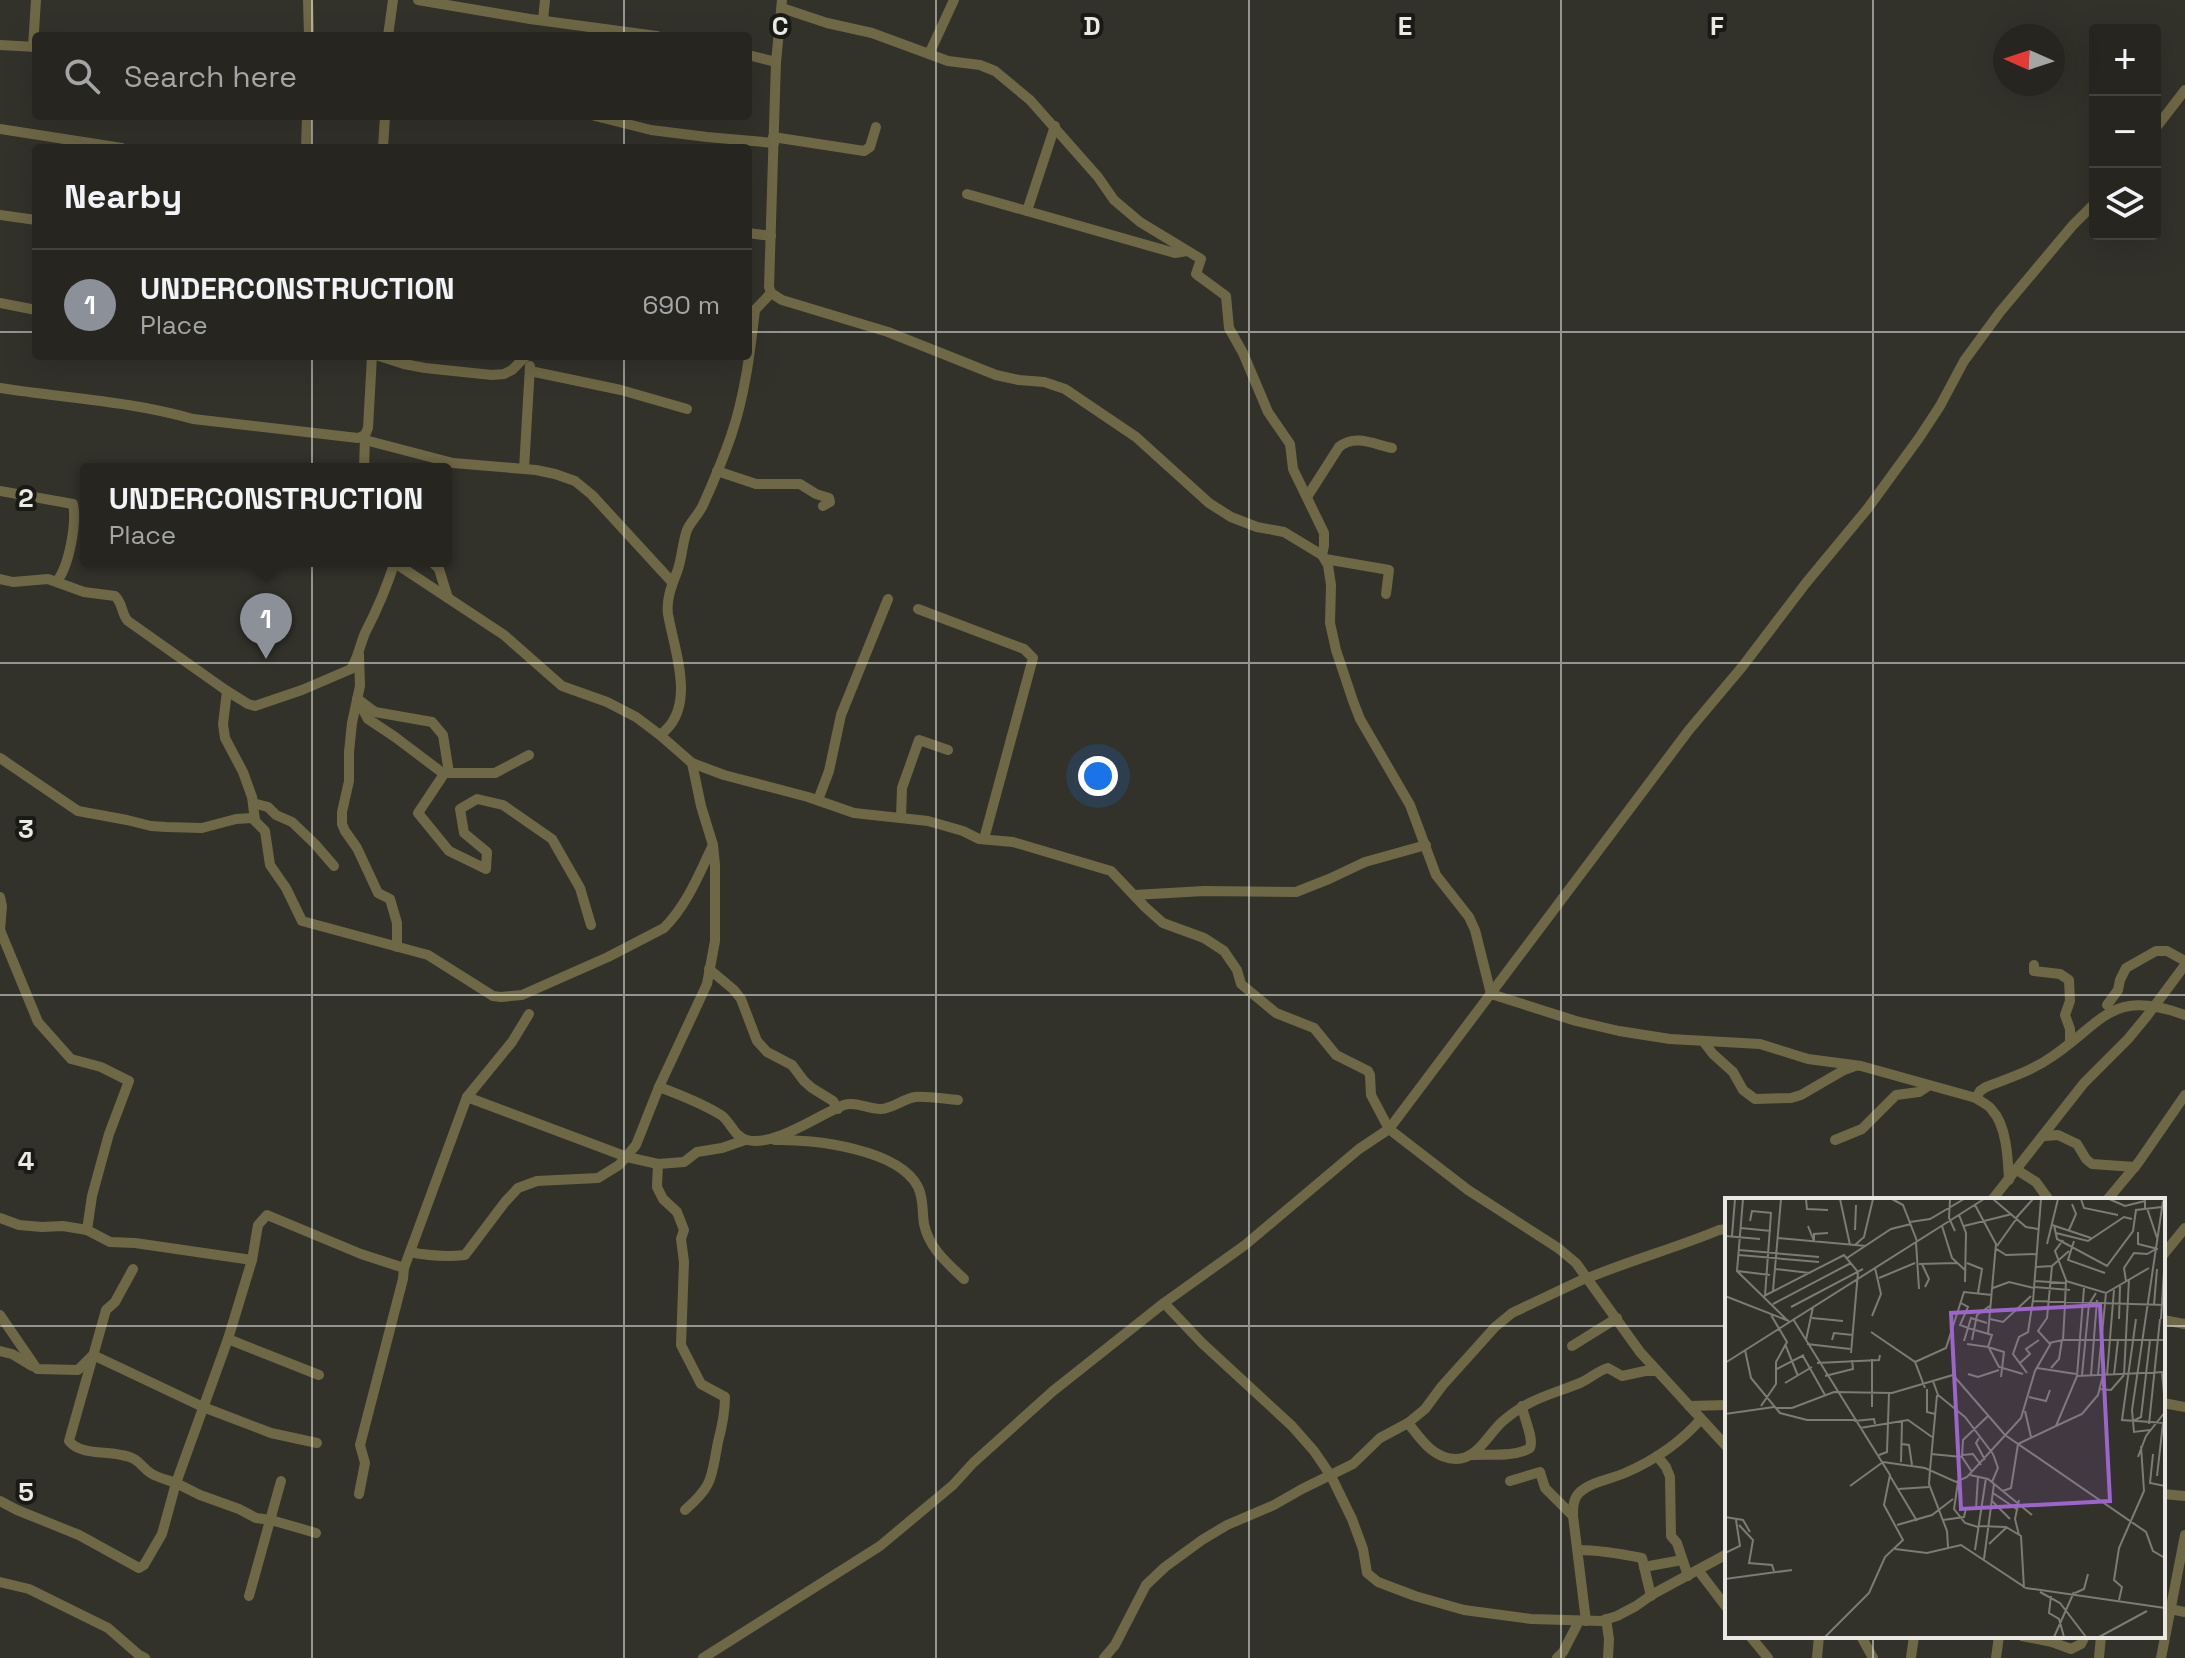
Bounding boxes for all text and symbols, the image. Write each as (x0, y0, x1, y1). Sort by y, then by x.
text: C (772, 9, 788, 43)
text: D (1083, 9, 1101, 43)
text: E (1398, 9, 1412, 43)
text: F (1710, 9, 1724, 43)
north arrow (1993, 24, 2065, 96)
map controls (2089, 24, 2161, 240)
button: + (2089, 24, 2161, 96)
search box (32, 32, 752, 120)
icon: search (60, 54, 104, 98)
text: Search here (124, 57, 297, 96)
button: − (2089, 96, 2161, 168)
button: layers (2089, 168, 2161, 240)
text: Nearby (64, 175, 182, 218)
text: UNDERCONSTRUCTION (140, 269, 455, 308)
text: 1 (84, 288, 96, 322)
text: 690 m (642, 288, 720, 322)
text: Place (140, 308, 208, 342)
popup (80, 463, 452, 567)
text: UNDERCONSTRUCTION (109, 479, 423, 518)
text: 2 (18, 481, 34, 515)
text: Place (109, 518, 176, 552)
pin: 1 (240, 593, 292, 659)
your location (1078, 756, 1118, 796)
text: 3 (18, 812, 34, 846)
text: 4 (18, 1144, 34, 1178)
inset map (1725, 1198, 2165, 1638)
text: 5 (18, 1475, 34, 1509)

